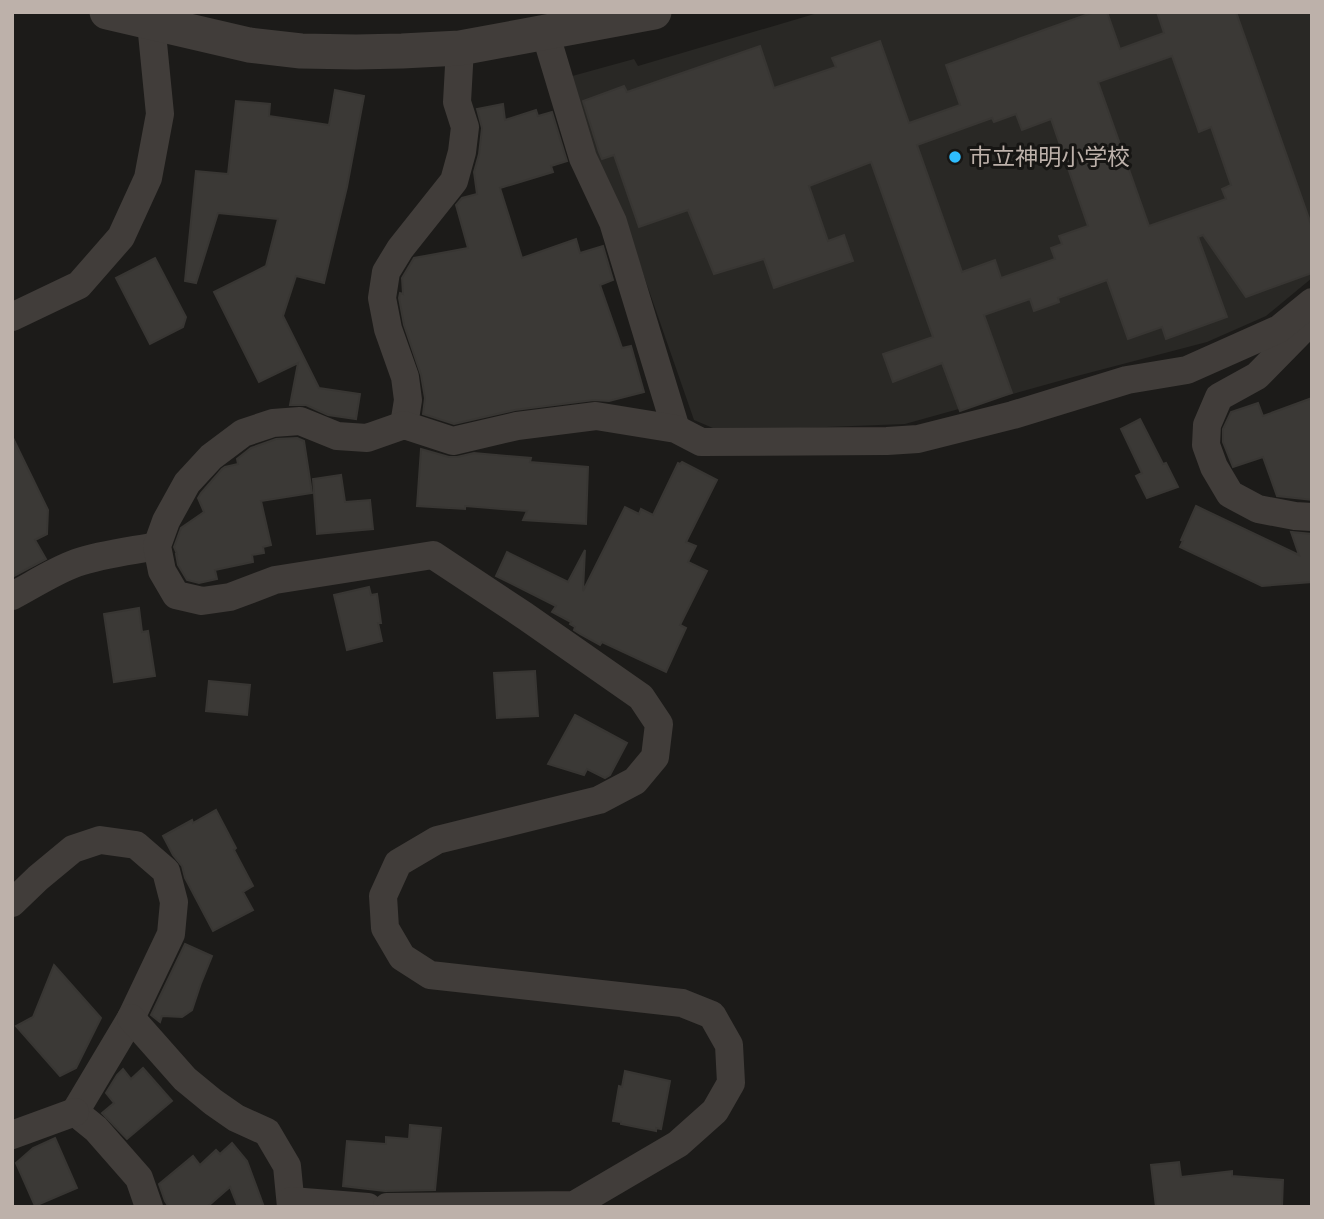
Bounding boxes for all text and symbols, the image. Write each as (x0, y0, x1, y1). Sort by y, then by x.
place label: 市立神明小学校 (969, 143, 1130, 171)
marker: 市立神明小学校 (947, 149, 963, 165)

